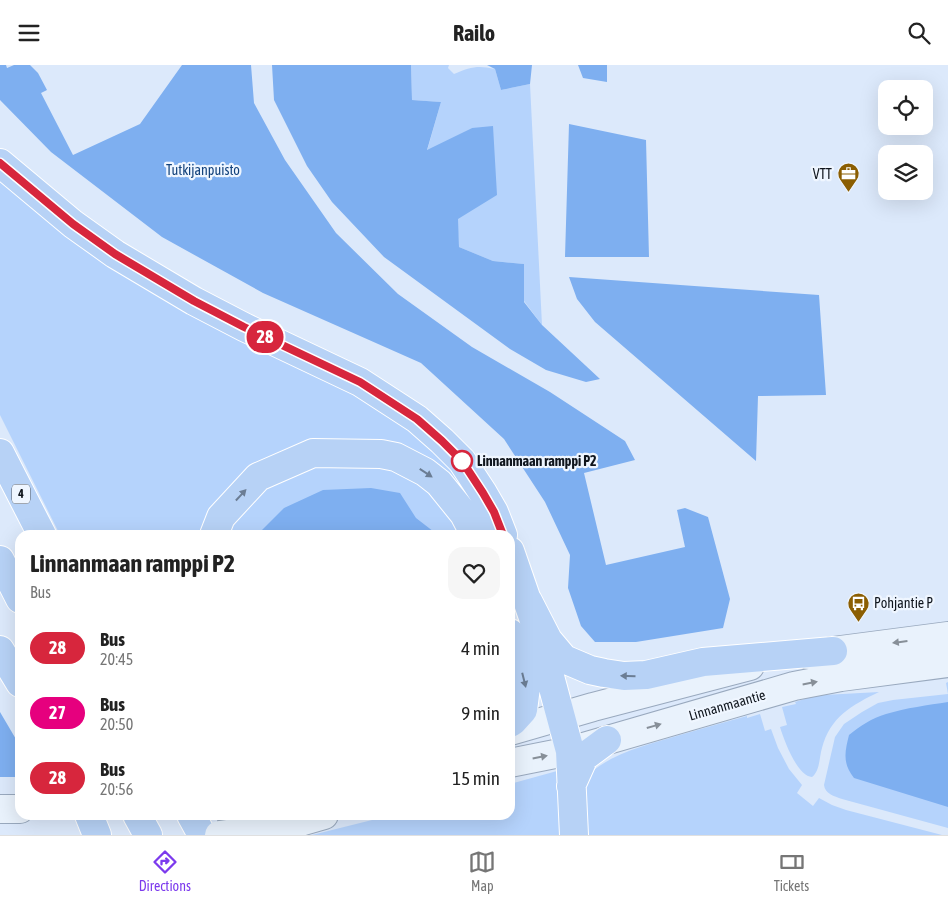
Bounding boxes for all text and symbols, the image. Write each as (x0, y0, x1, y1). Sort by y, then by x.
icon: menu (15, 19, 43, 47)
icon: search (905, 19, 933, 47)
text: Railo (453, 20, 495, 46)
map controls (878, 80, 933, 200)
button: locate (878, 80, 933, 135)
button: layers (878, 145, 933, 200)
park label: Tutkijanpuisto (166, 162, 240, 178)
office icon: VTT (836, 162, 860, 193)
place label: VTT (813, 166, 832, 182)
line badge: 28 (242, 321, 288, 353)
text: 28 (257, 326, 273, 347)
marker: Linnanmaan ramppi P2 (451, 450, 473, 472)
place label: Linnanmaan ramppi P2 (477, 453, 597, 469)
one-way arrow (419, 469, 432, 478)
road number: 4 (12, 484, 30, 503)
one-way arrow (235, 490, 247, 502)
button: heart (448, 547, 500, 599)
text: Linnanmaan ramppi P2 (30, 550, 235, 577)
text: Bus (30, 583, 51, 601)
bus stop icon: Pohjantie P (846, 591, 870, 622)
place label: Pohjantie P (874, 595, 933, 611)
text: Bus (100, 628, 125, 650)
text: 28 (49, 637, 66, 658)
text: 4 min (461, 637, 500, 659)
one-way arrow (891, 638, 907, 646)
text: 20:45 (100, 650, 133, 668)
one-way arrow (520, 672, 528, 687)
one-way arrow (620, 672, 636, 680)
one-way arrow (803, 678, 819, 686)
street label: Linnanmaantie (687, 686, 767, 724)
text: Bus (100, 693, 125, 715)
text: 27 (49, 702, 66, 723)
text: 9 min (461, 702, 500, 724)
text: 20:50 (100, 715, 133, 733)
one-way arrow (646, 722, 661, 730)
one-way arrow (532, 753, 547, 761)
text: Bus (100, 758, 125, 780)
text: 28 (49, 767, 66, 788)
text: 15 min (452, 767, 500, 789)
text: 20:56 (100, 780, 133, 798)
tab: Directions (139, 848, 191, 894)
tab: Map (468, 848, 496, 894)
tab: Tickets (774, 848, 809, 894)

